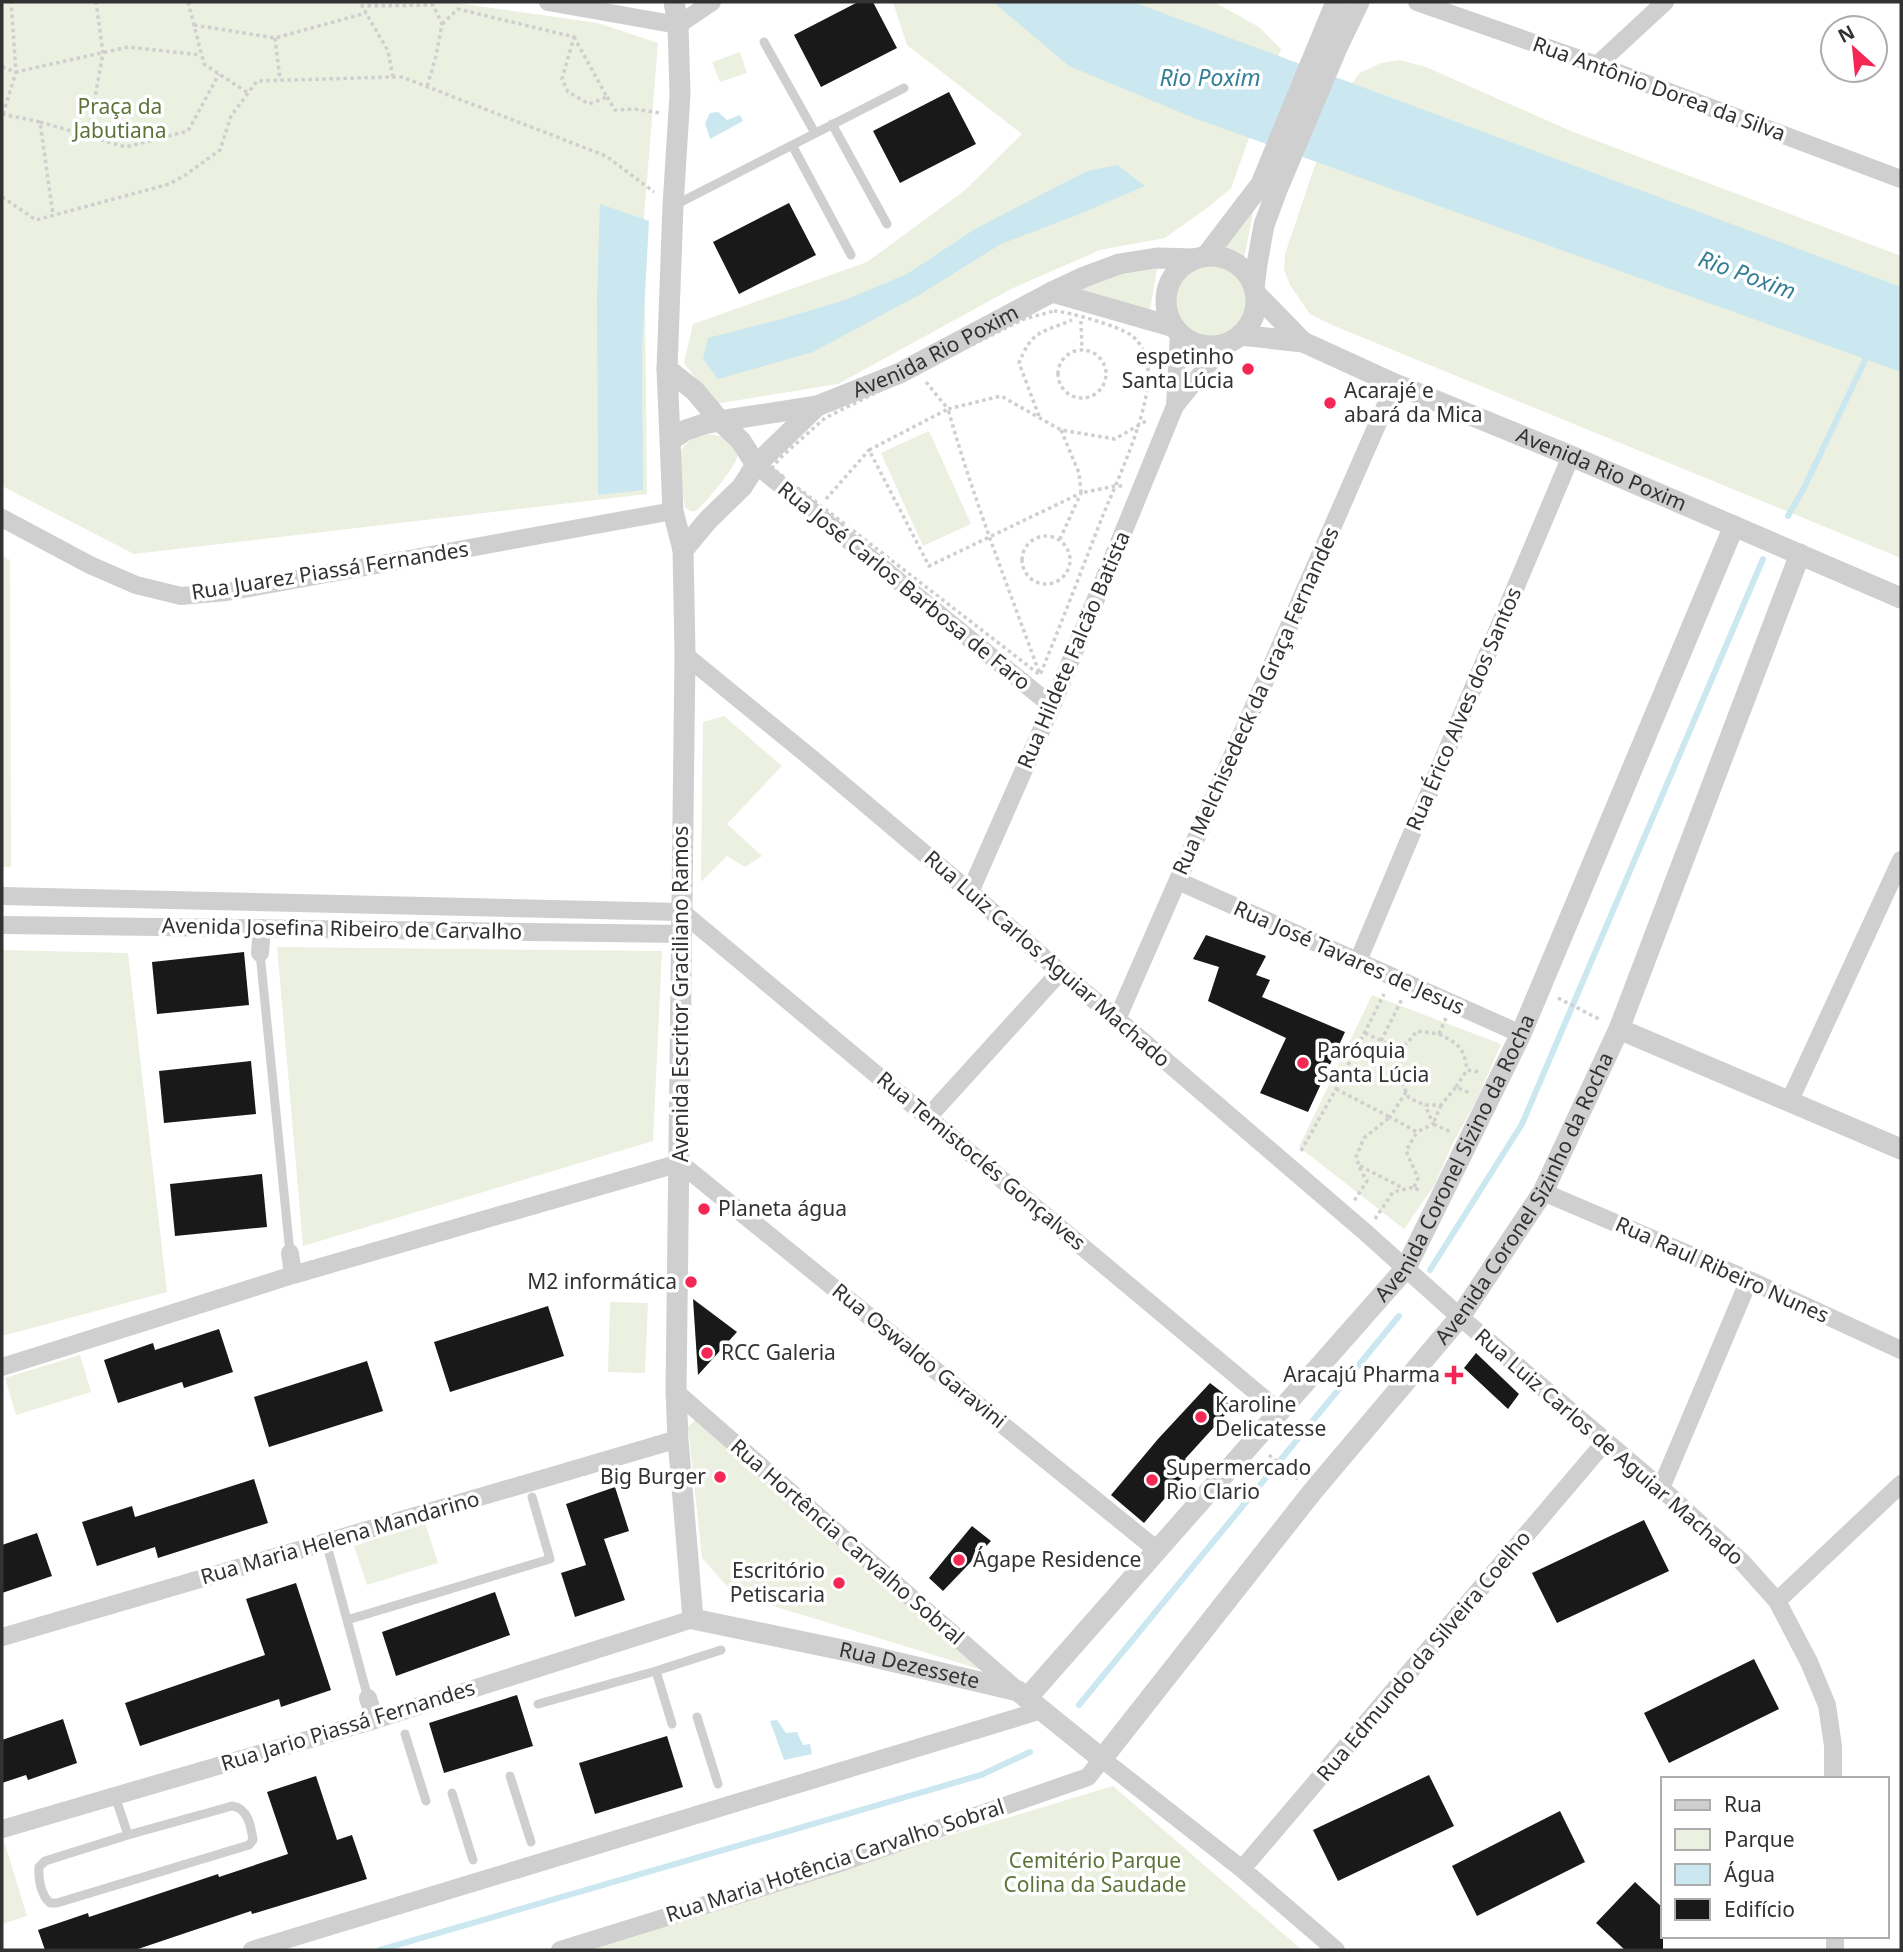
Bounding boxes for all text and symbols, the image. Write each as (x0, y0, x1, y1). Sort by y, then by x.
north arrow (1819, 14, 1889, 84)
text: N (1833, 19, 1859, 49)
street label: Rua Antônio Dorea da Silva (1529, 29, 1790, 147)
water label: Rio Poxim (1159, 61, 1261, 93)
park label: Praça da Jabutiana (72, 92, 166, 144)
water label: Rio Poxim (1694, 242, 1800, 306)
street label: Avenida Rio Poxim (848, 297, 1023, 404)
place label: espetinho Santa Lúcia (1122, 342, 1234, 394)
marker: espetinho Santa Lúcia (1240, 361, 1256, 377)
place label: Acarajé e abará da Mica (1344, 376, 1482, 428)
marker: Acarajé e abará da Mica (1322, 395, 1338, 411)
street label: Avenida Rio Poxim (1513, 420, 1691, 517)
street label: Rua José Carlos Barbosa de Faro (773, 474, 1037, 696)
street label: Rua Melchisedeck da Graça Fernandes (1165, 522, 1345, 879)
street label: Rua Hildete Falcão Batista (1010, 527, 1136, 773)
street label: Rua Juarez Piassá Fernandes (189, 534, 470, 606)
street label: Rua Érico Alves dos Santos (1399, 583, 1527, 835)
street label: Avenida Escritor Graciliano Ramos (666, 826, 694, 1162)
street label: Rua Luiz Carlos Aguiar Machado (919, 844, 1177, 1073)
street label: Rua José Tavares de Jesus (1230, 893, 1469, 1021)
street label: Avenida Josefina Ribeiro de Carvalho (162, 911, 522, 945)
street label: Avenida Coronel Sizino da Rocha (1368, 1010, 1541, 1307)
place label: Paróquia Santa Lúcia (1317, 1036, 1429, 1088)
street label: Avenida Coronel Sizinho da Rocha (1428, 1047, 1619, 1350)
marker: Paróquia Santa Lúcia (1295, 1055, 1311, 1071)
street label: Rua Temistoclés Gonçalves (871, 1065, 1092, 1256)
place label: Planeta água (718, 1194, 847, 1222)
marker: Planeta água (696, 1201, 712, 1217)
street label: Rua Raul Ribeiro Nunes (1611, 1209, 1834, 1329)
place label: M2 informática (527, 1267, 677, 1295)
marker: M2 informática (683, 1274, 699, 1290)
street label: Rua Oswaldo Garavini (827, 1276, 1012, 1434)
street label: Rua Luiz Carlos de Aguiar Machado (1469, 1322, 1750, 1571)
place label: RCC Galeria (721, 1338, 836, 1366)
marker: RCC Galeria (699, 1345, 715, 1361)
place label: Aracajú Pharma (1283, 1360, 1440, 1388)
marker: Aracajú Pharma (1446, 1367, 1462, 1383)
place label: Karoline Delicatesse (1215, 1390, 1326, 1442)
marker: Karoline Delicatesse (1193, 1409, 1209, 1425)
street label: Rua Hortência Carvalho Sobral (725, 1432, 970, 1650)
place label: Supermercado Rio Clario (1166, 1453, 1311, 1505)
place label: Big Burger (600, 1462, 706, 1490)
marker: Big Burger (712, 1469, 728, 1485)
marker: Supermercado Rio Clario (1144, 1472, 1160, 1488)
street label: Rua Maria Helena Mandarino (197, 1484, 482, 1590)
street label: Rua Edmundo da Silveira Coelho (1310, 1524, 1537, 1787)
place label: Ágape Residence (973, 1545, 1141, 1573)
marker: Ágape Residence (951, 1552, 967, 1568)
place label: Escritório Petiscaria (730, 1556, 825, 1608)
marker: Escritório Petiscaria (831, 1575, 847, 1591)
street label: Rua Dezessete (837, 1635, 982, 1694)
street label: Rua Jario Piassá Fernandes (217, 1673, 478, 1777)
legend (1661, 1777, 1889, 1938)
text: Rua (1724, 1790, 1762, 1818)
street label: Rua Maria Hotência Carvalho Sobral (662, 1792, 1007, 1928)
text: Parque (1724, 1825, 1794, 1853)
park label: Cemitério Parque Colina da Saudade (1004, 1846, 1186, 1898)
text: Água (1724, 1860, 1775, 1888)
text: Edifício (1724, 1895, 1795, 1923)

